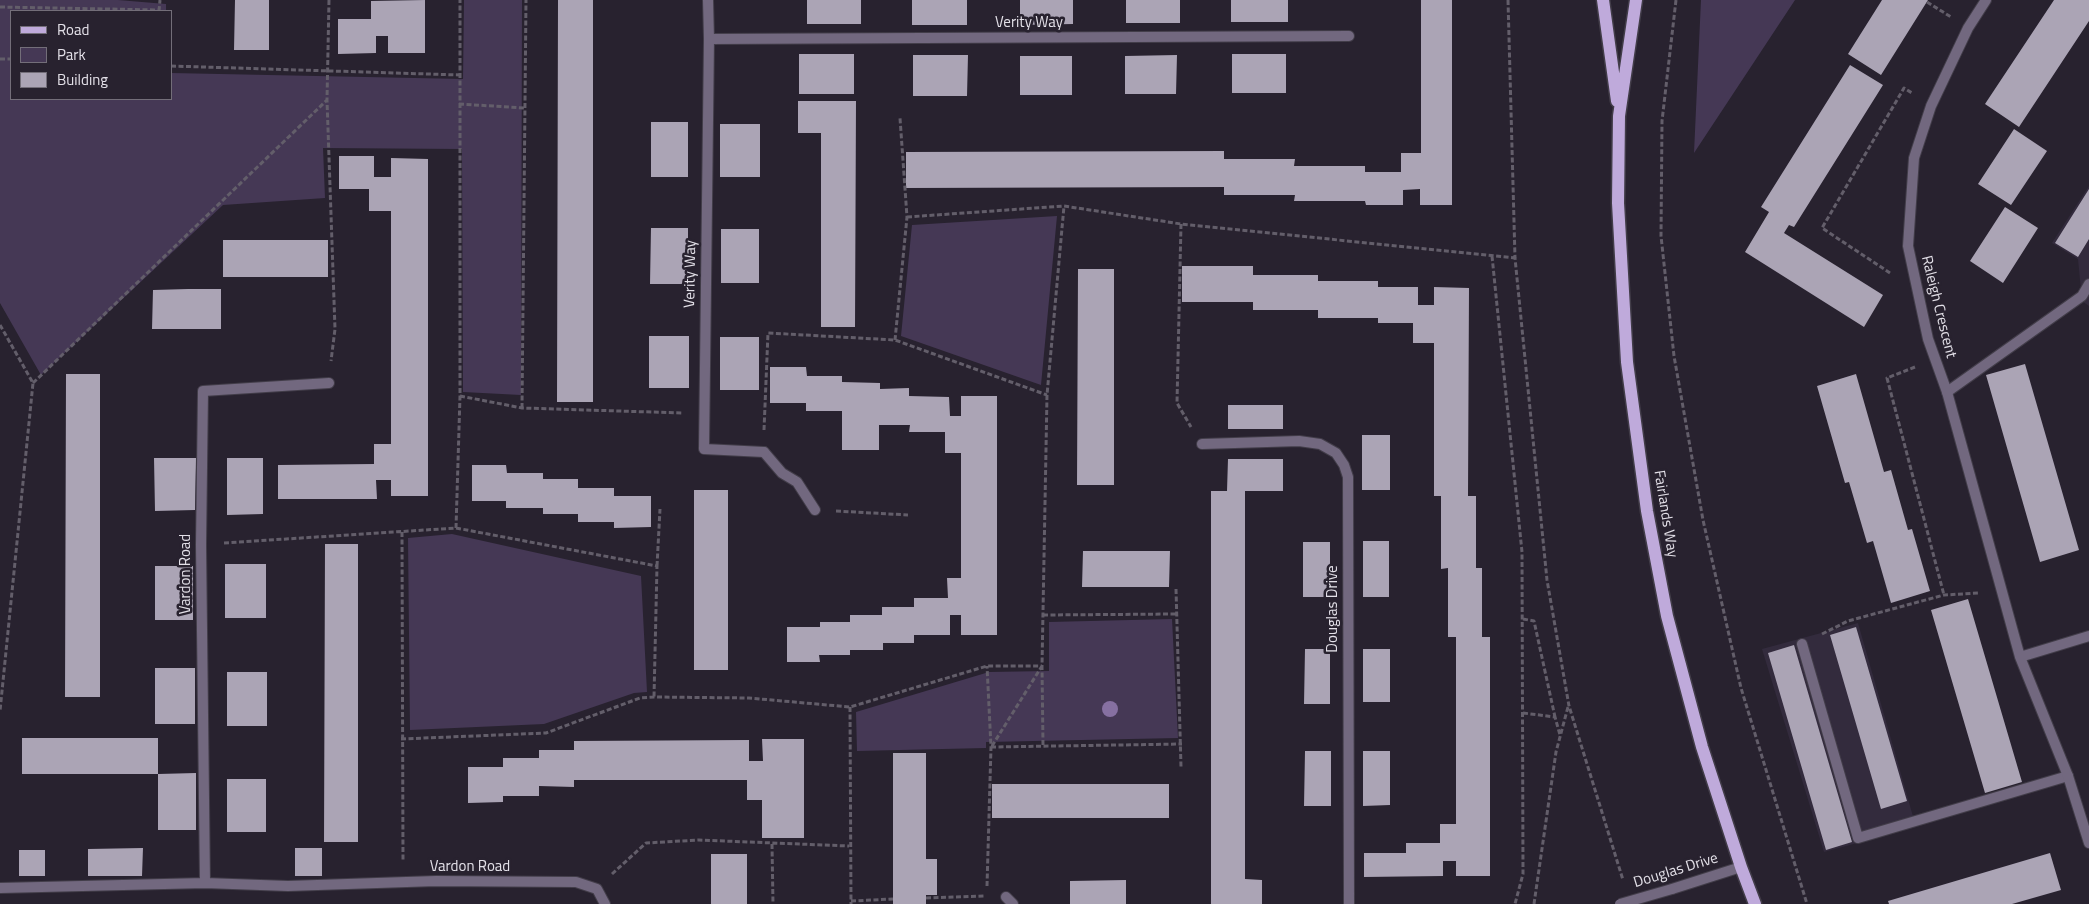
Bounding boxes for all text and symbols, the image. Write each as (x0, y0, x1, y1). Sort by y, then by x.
legend (10, 10, 172, 100)
street label: Verity Way (995, 14, 1063, 32)
text: Road (57, 18, 89, 41)
text: Park (57, 43, 86, 66)
text: Building (57, 68, 108, 91)
street label: Verity Way (681, 240, 701, 308)
street label: Raleigh Crescent (1917, 254, 1959, 360)
street label: Fairlands Way (1649, 469, 1681, 559)
street label: Vardon Road (177, 534, 195, 614)
street label: Douglas Drive (1324, 565, 1342, 653)
street label: Douglas Drive (1632, 850, 1720, 892)
street label: Vardon Road (430, 858, 510, 876)

